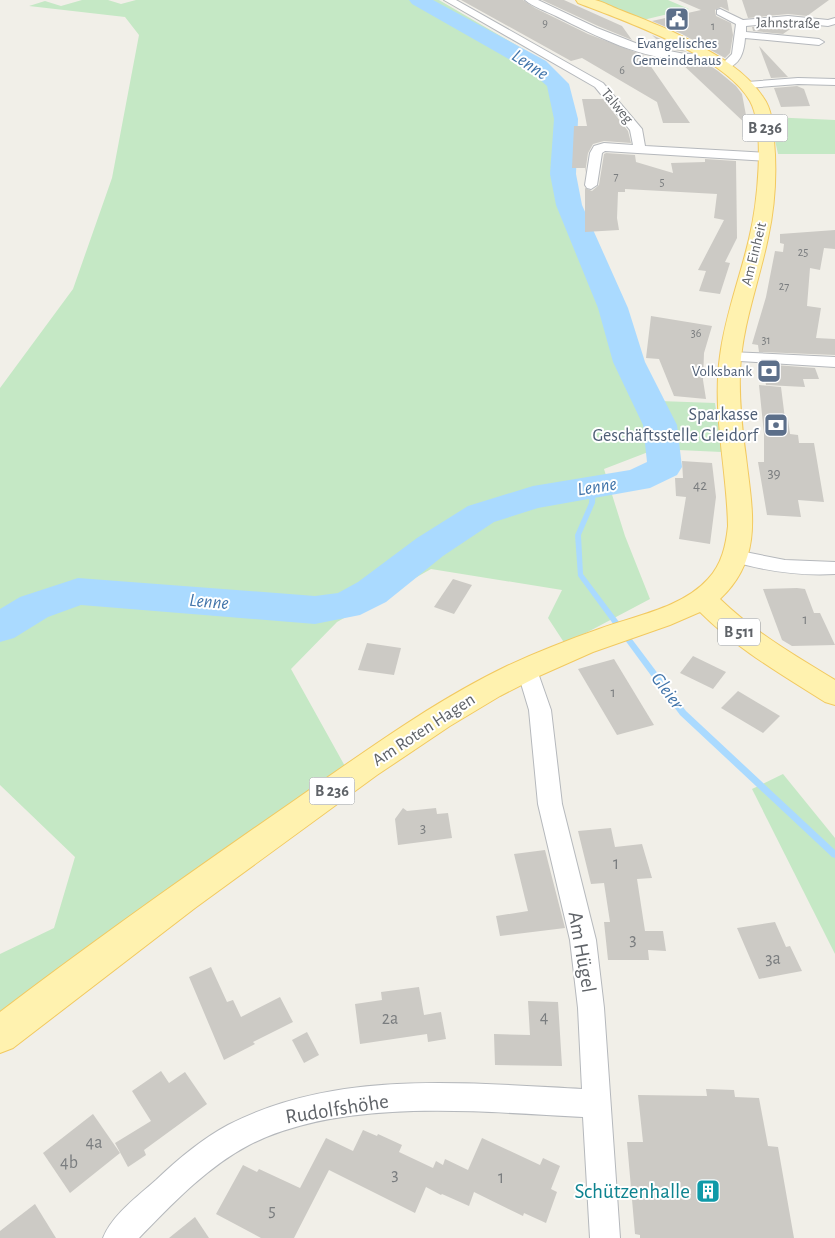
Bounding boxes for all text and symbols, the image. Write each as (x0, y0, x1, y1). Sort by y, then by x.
public building icon: Evangelisches Gemeindehaus (664, 6, 690, 32)
street label: Jahnstraße (756, 15, 820, 31)
house number: 9 (542, 17, 548, 29)
house number: 1 (711, 20, 715, 32)
place label: Evangelisches Gemeindehaus (633, 36, 721, 68)
water label: Lenne (508, 46, 552, 84)
house number: 6 (619, 64, 625, 76)
street label: Talweg (598, 85, 636, 127)
road number: B 236 (742, 115, 788, 142)
house number: 7 (613, 170, 619, 182)
house number: 5 (659, 176, 665, 188)
street label: Am Einheit (739, 221, 769, 287)
house number: 25 (798, 246, 808, 258)
house number: 27 (779, 280, 789, 292)
house number: 36 (691, 327, 702, 339)
house number: 31 (761, 334, 771, 346)
bank icon: Volksbank (756, 358, 782, 384)
place label: Volksbank (692, 364, 752, 379)
place label: Sparkasse Geschäftsstelle Gleidorf (593, 406, 760, 445)
bank icon: Sparkasse Geschäftsstelle Gleidorf (763, 412, 789, 438)
house number: 39 (767, 466, 781, 481)
water label: Lenne (576, 475, 618, 499)
house number: 42 (693, 478, 707, 493)
water label: Lenne (189, 591, 229, 613)
house number: 1 (802, 612, 808, 627)
road number: B 511 (718, 618, 760, 646)
water label: Gleier (647, 669, 687, 713)
house number: 1 (610, 685, 616, 700)
street label: Am Roten Hagen (369, 690, 479, 770)
road number: B 236 (310, 778, 354, 804)
house number: 3 (420, 821, 426, 836)
house number: 1 (613, 855, 619, 873)
street label: Am Hügel (565, 910, 599, 994)
house number: 3 (629, 931, 637, 949)
house number: 3a (765, 950, 781, 968)
house number: 4 (540, 1009, 549, 1027)
house number: 2a (382, 1010, 398, 1028)
street label: Rudolfshöhe (284, 1090, 390, 1128)
house number: 4a (86, 1134, 102, 1152)
house number: 4b (60, 1154, 78, 1172)
house number: 3 (391, 1166, 399, 1184)
house number: 1 (498, 1169, 504, 1187)
building icon: Schützenhalle (695, 1178, 721, 1204)
place label: Schützenhalle (575, 1181, 690, 1202)
house number: 5 (268, 1202, 276, 1220)

